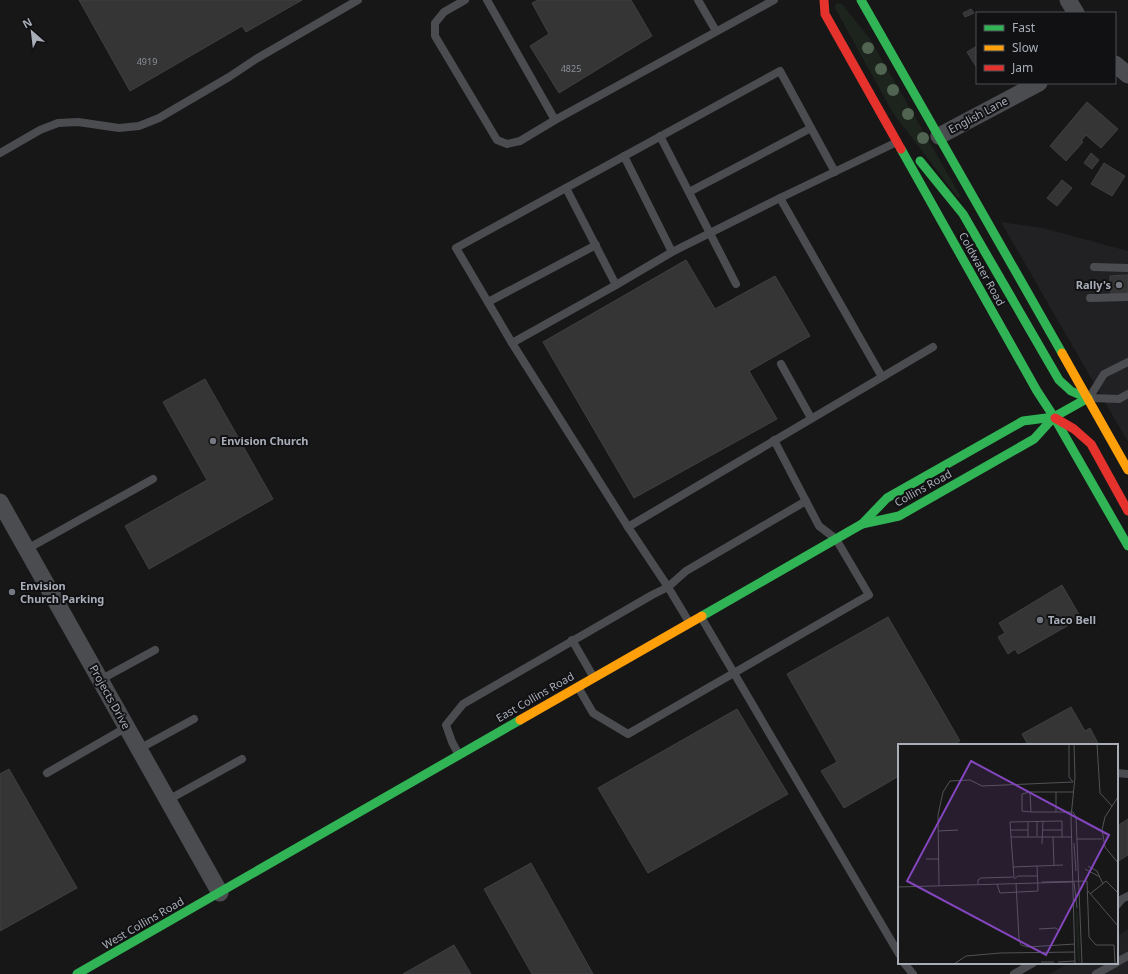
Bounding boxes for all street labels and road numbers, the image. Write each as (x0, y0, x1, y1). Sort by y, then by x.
street label: English Lane (945, 93, 1010, 136)
street label: Coldwater Road (956, 229, 1009, 308)
street label: Collins Road (891, 466, 954, 510)
street label: Projects Drive (87, 662, 134, 732)
street label: East Collins Road (493, 668, 577, 725)
street label: West Collins Road (99, 893, 186, 952)

